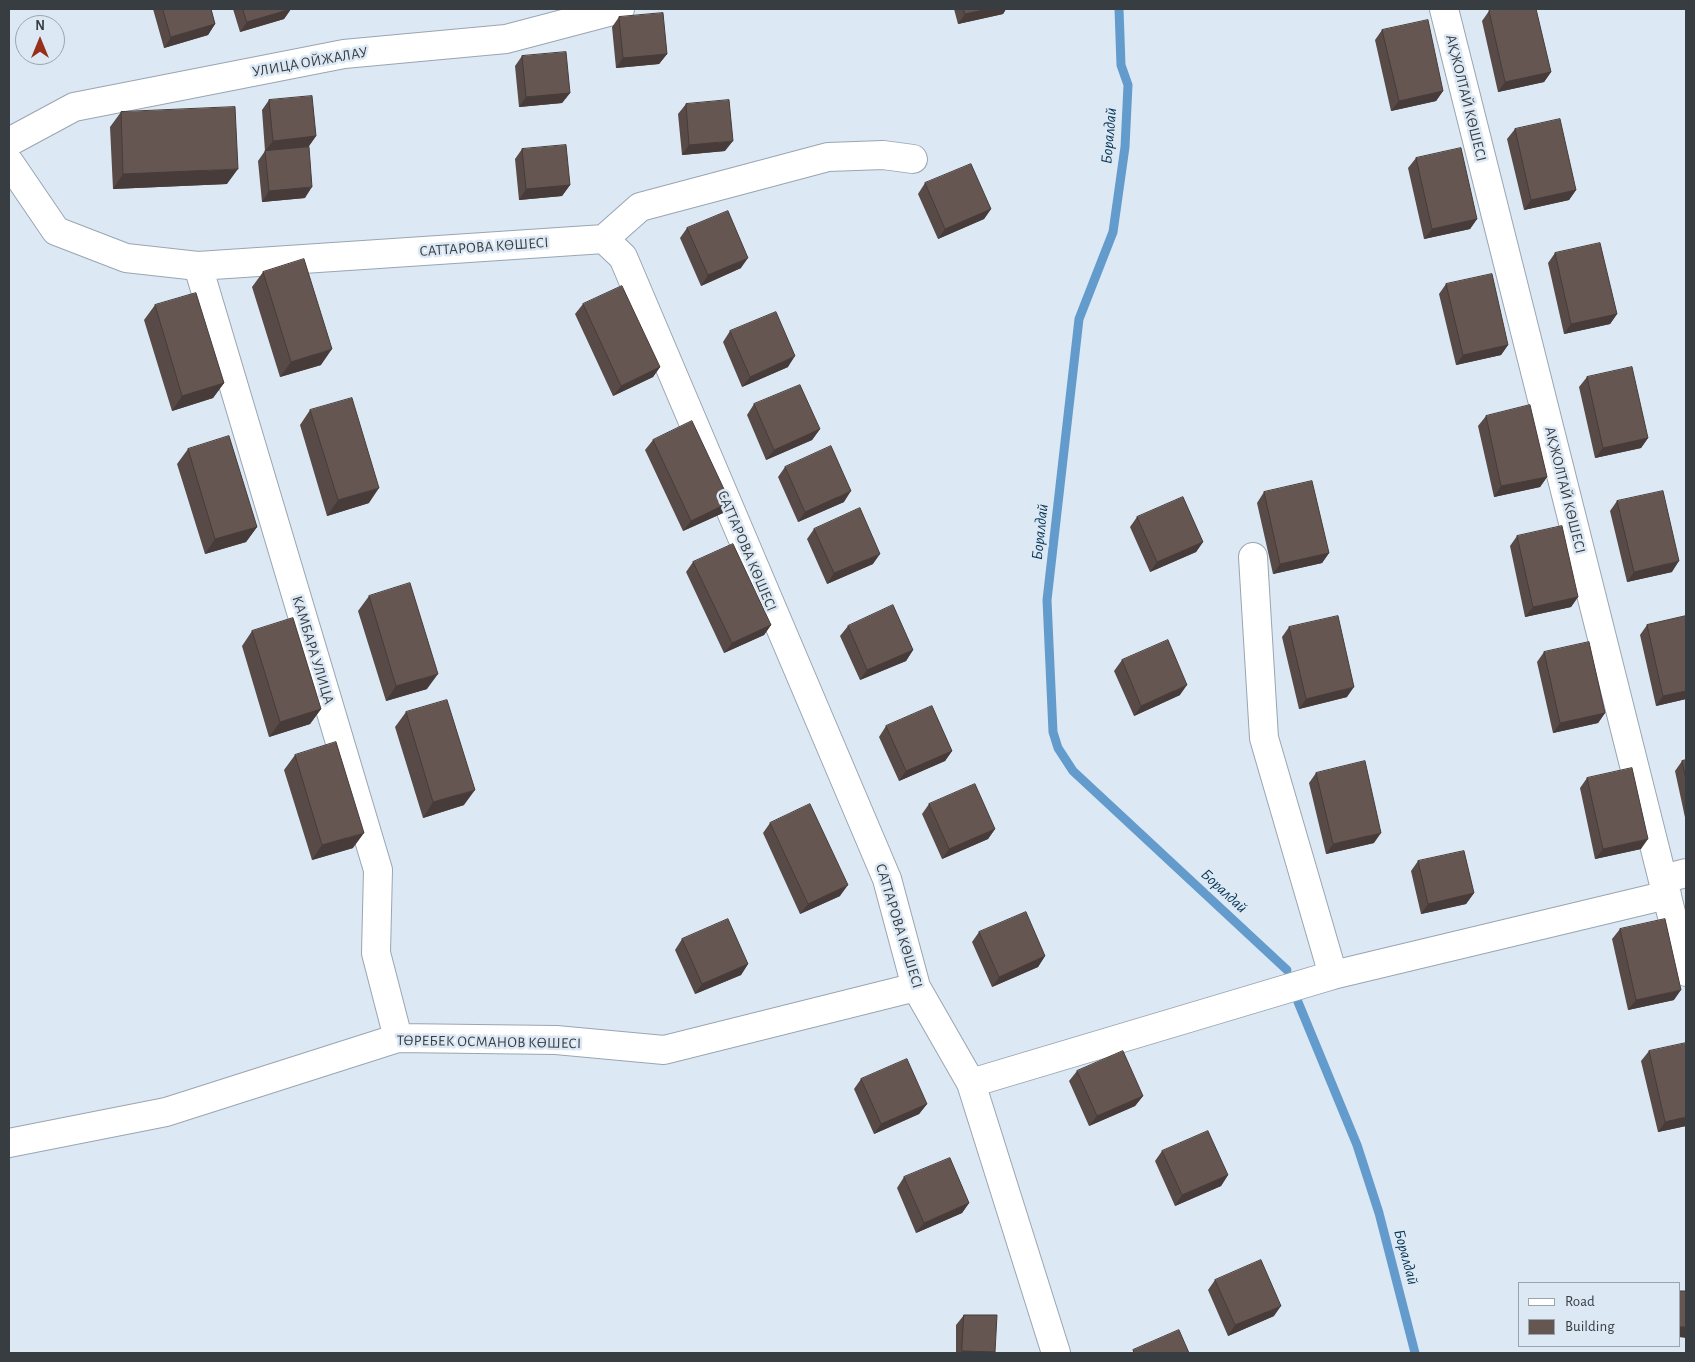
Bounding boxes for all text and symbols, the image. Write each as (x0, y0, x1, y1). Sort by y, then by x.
north arrow (15, 15, 65, 65)
text: N (35, 19, 45, 33)
street label: АҚЖОЛТАЙ КӨШЕСІ (1442, 33, 1490, 163)
street label: УЛИЦА ОЙЖАЛАУ (251, 43, 369, 81)
water label: Боралдай (1097, 107, 1121, 165)
street label: САТТАРОВА КӨШЕСІ (419, 234, 549, 260)
street label: АҚЖОЛТАЙ КӨШЕСІ (1541, 425, 1589, 555)
street label: САТТАРОВА КӨШЕСІ (713, 488, 781, 614)
water label: Боралдай (1028, 503, 1052, 561)
street label: КАМБАРА УЛИЦА (288, 594, 338, 706)
street label: САТТАРОВА КӨШЕСІ (871, 861, 927, 991)
water label: Боралдай (1197, 865, 1251, 917)
street label: ТӨРЕБЕК ОСМАНОВ КӨШЕСІ (397, 1031, 581, 1053)
water label: Боралдай (1389, 1227, 1423, 1287)
legend (1518, 1282, 1680, 1347)
text: Road (1565, 1294, 1595, 1309)
text: Building (1565, 1319, 1615, 1334)

